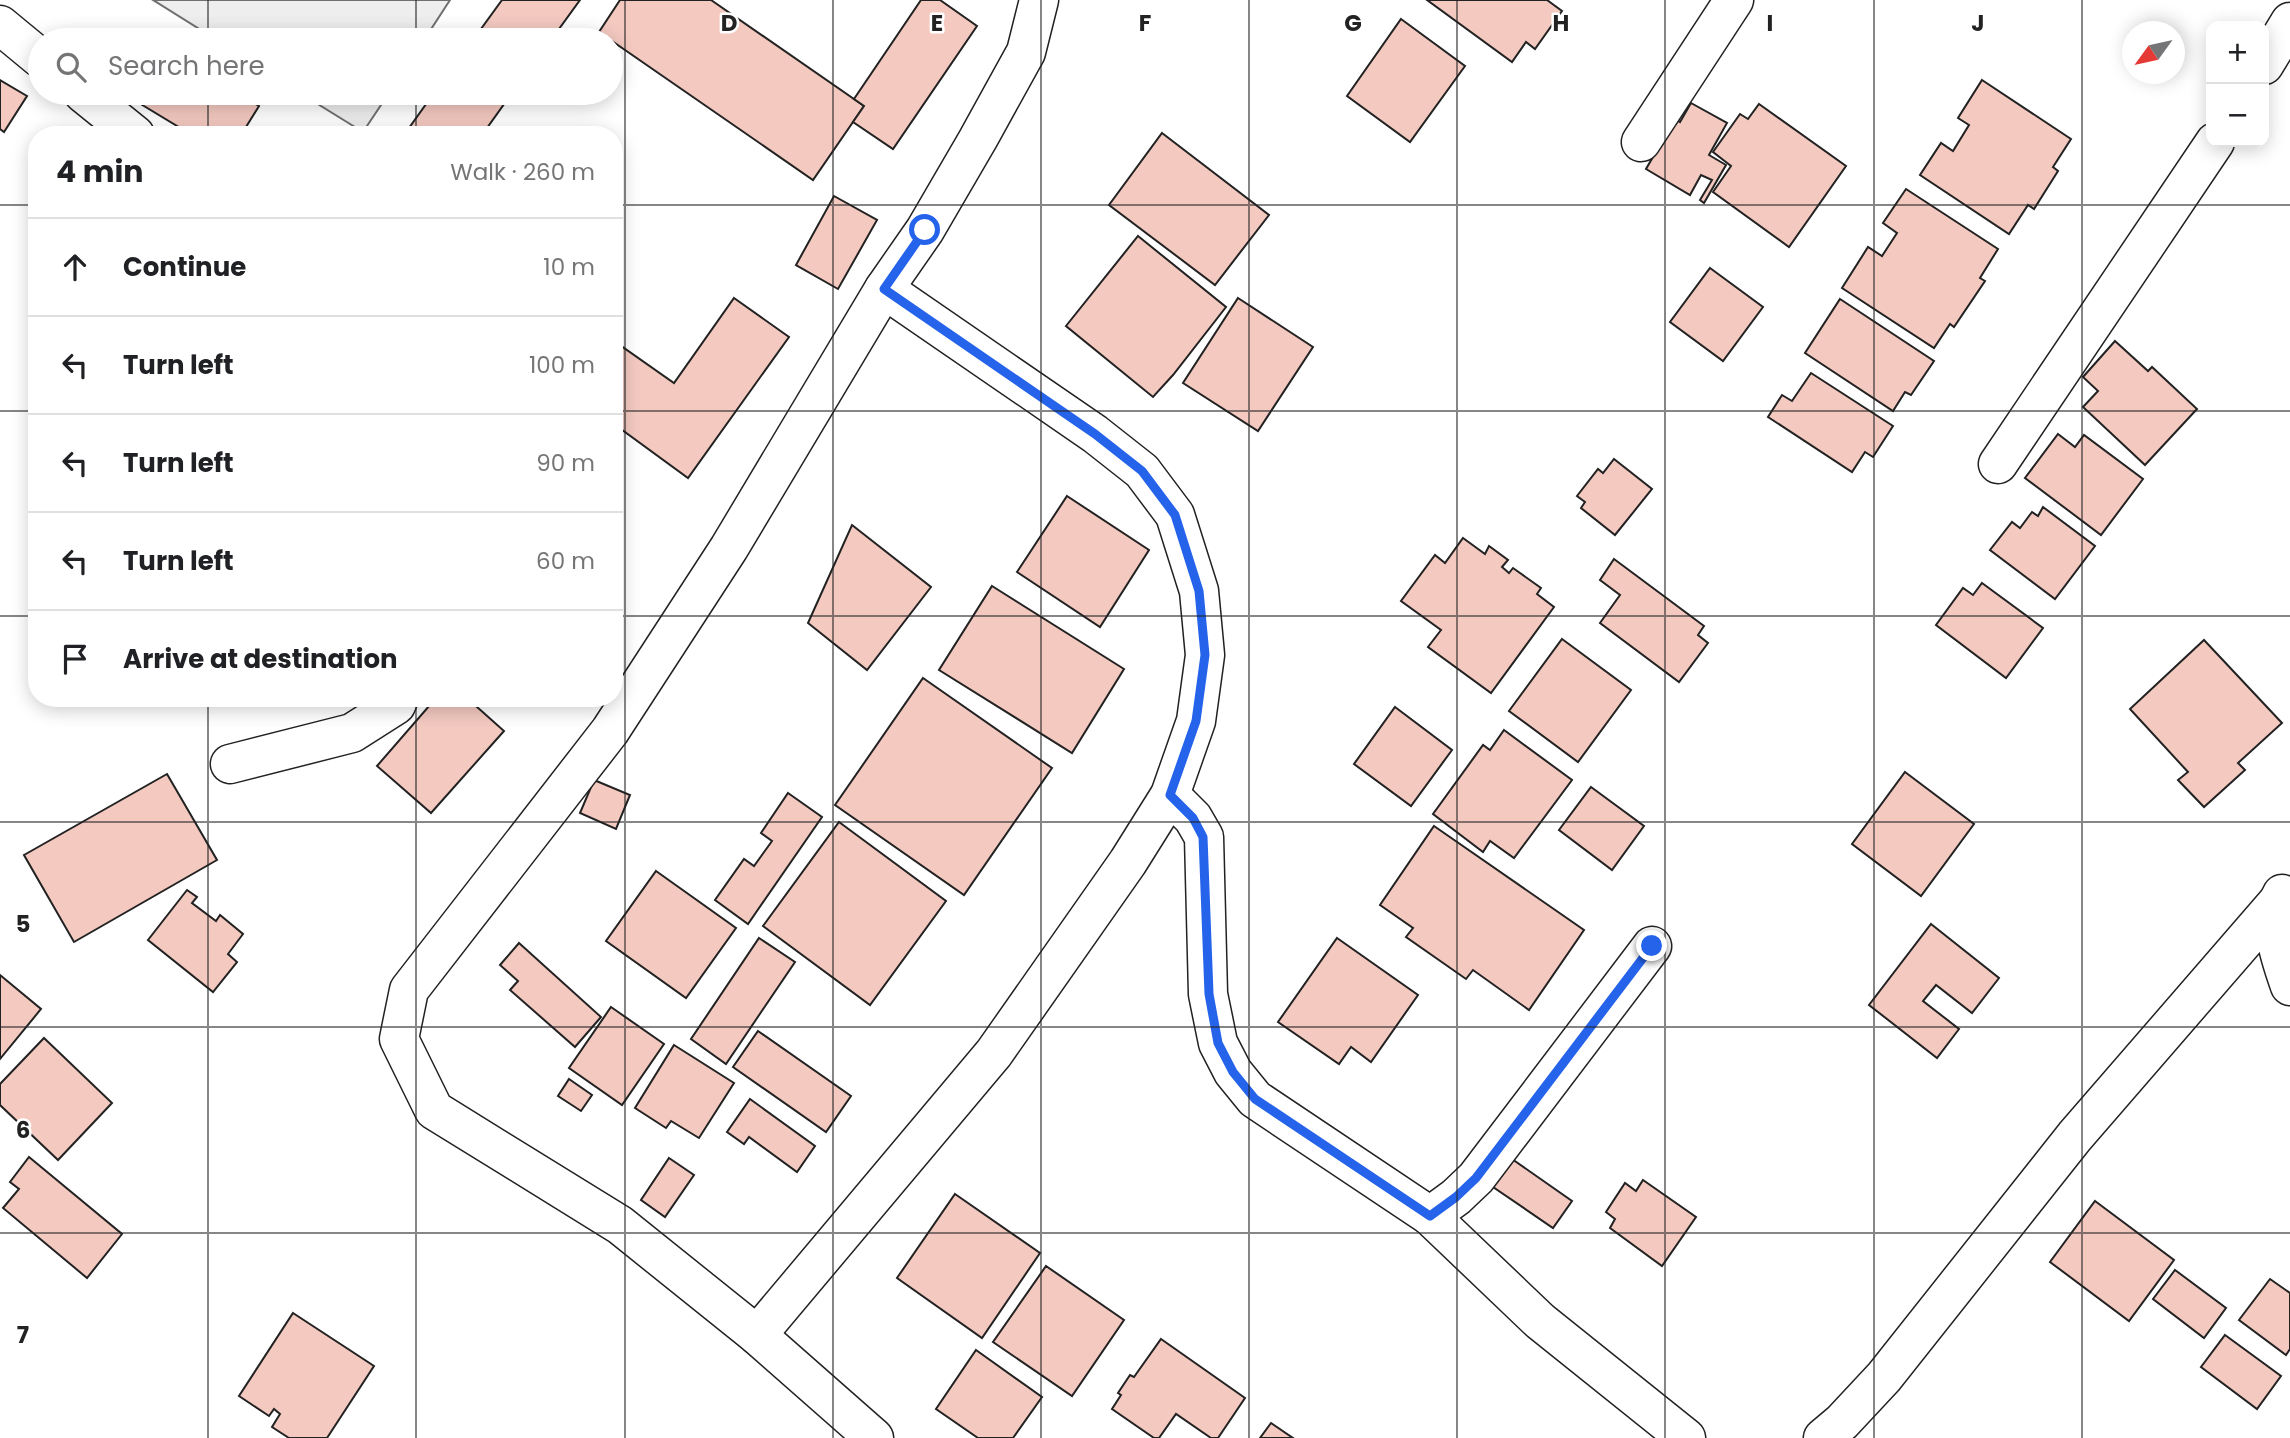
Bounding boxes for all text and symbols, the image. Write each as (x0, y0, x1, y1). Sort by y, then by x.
text: D (721, 7, 737, 39)
text: E (931, 7, 943, 39)
text: F (1139, 7, 1151, 39)
text: G (1344, 7, 1362, 39)
text: H (1553, 7, 1569, 39)
text: I (1767, 7, 1773, 39)
text: J (1971, 7, 1985, 39)
north arrow (2122, 21, 2185, 84)
map controls (2206, 21, 2269, 147)
button: + (2206, 21, 2269, 84)
search box (28, 28, 623, 105)
icon: search (52, 48, 90, 86)
text: Search here (108, 48, 265, 84)
button: − (2206, 84, 2269, 147)
text: 4 min (56, 150, 144, 193)
text: Walk · 260 m (450, 156, 595, 188)
route start (909, 214, 940, 245)
icon: ahead (56, 248, 94, 286)
text: Continue (123, 249, 246, 285)
text: 10 m (543, 251, 595, 283)
icon: left (56, 346, 94, 384)
text: Turn left (123, 347, 234, 383)
text: 100 m (529, 349, 595, 381)
icon: left (56, 444, 94, 482)
text: Turn left (123, 445, 234, 481)
text: 90 m (536, 447, 595, 479)
icon: left (56, 542, 94, 580)
text: Turn left (123, 543, 234, 579)
text: 60 m (536, 545, 595, 577)
icon: arrive (56, 640, 94, 678)
text: Arrive at destination (123, 641, 398, 677)
text: 5 (16, 908, 30, 940)
route end (1636, 930, 1667, 961)
text: 6 (16, 1114, 30, 1146)
text: 7 (17, 1319, 29, 1351)

